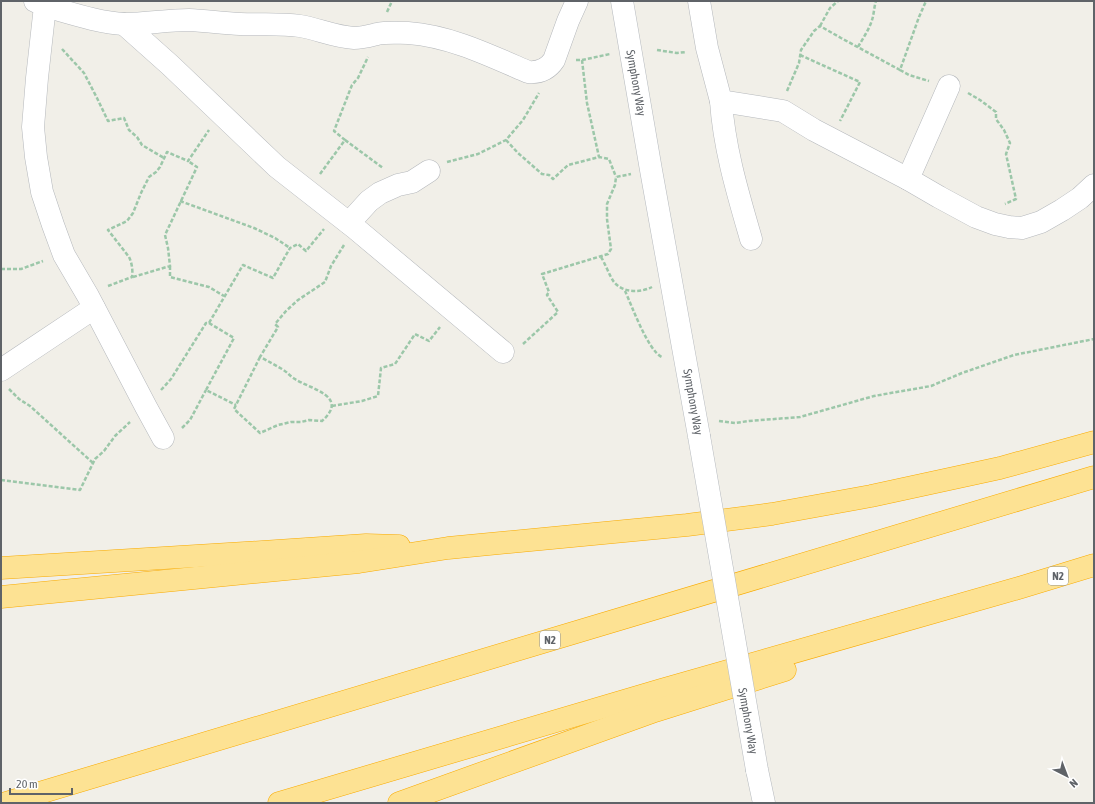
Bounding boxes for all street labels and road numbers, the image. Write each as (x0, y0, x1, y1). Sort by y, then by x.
street label: Symphony Way (623, 49, 649, 117)
street label: Symphony Way (680, 368, 706, 436)
road number: N2 (1048, 567, 1068, 585)
road number: N2 (540, 631, 560, 649)
street label: Symphony Way (735, 687, 761, 755)

